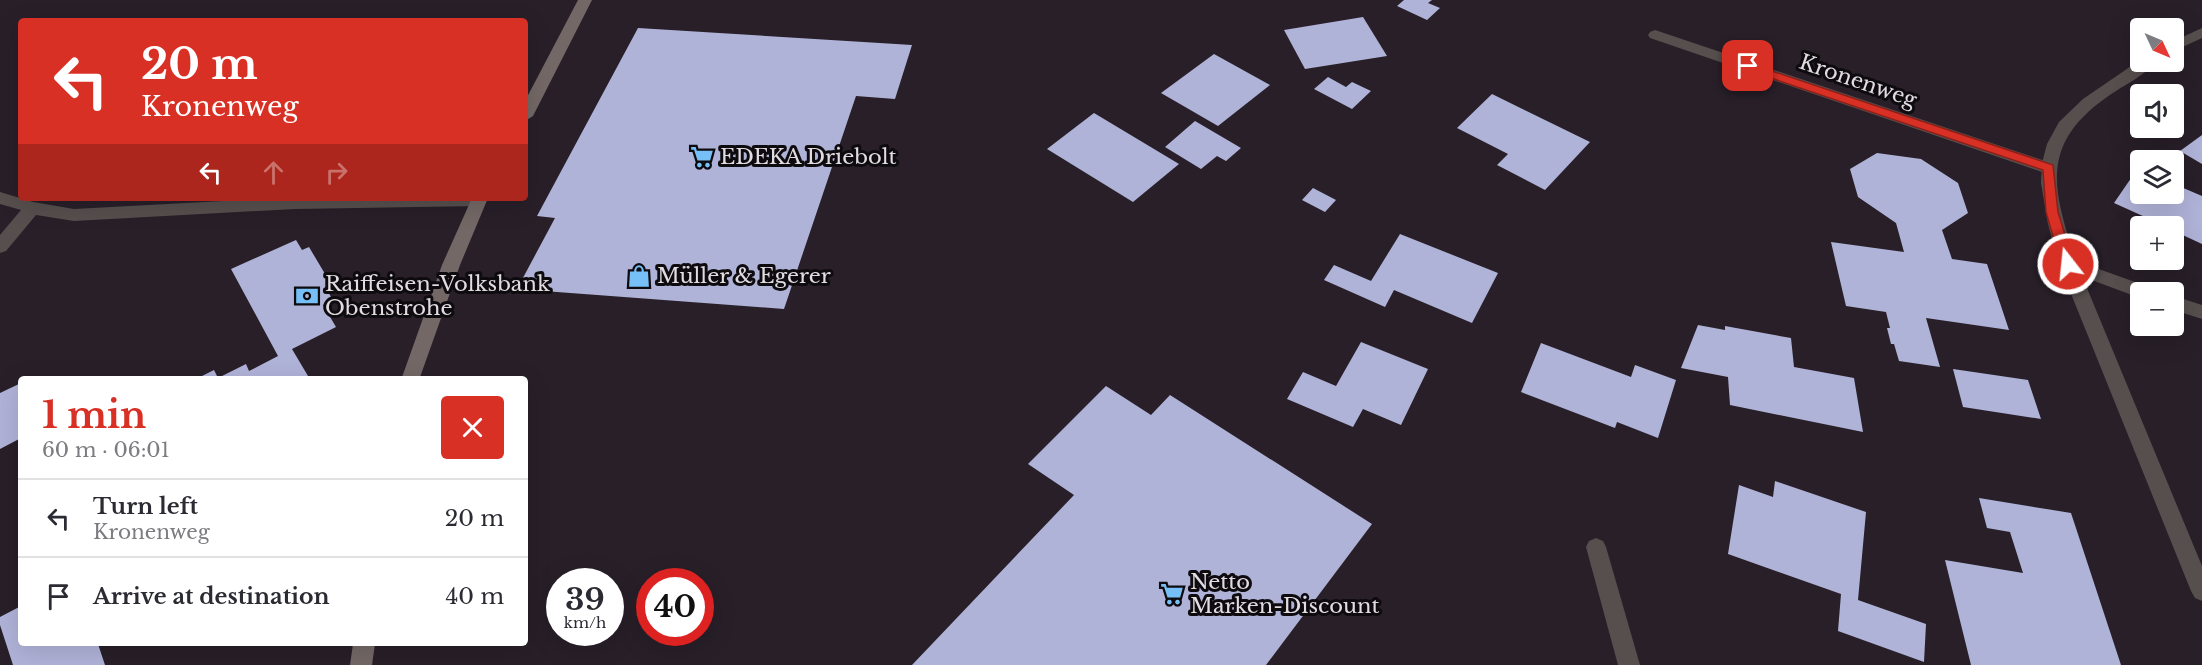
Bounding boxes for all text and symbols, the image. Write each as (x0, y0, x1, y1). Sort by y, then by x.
north arrow (2130, 18, 2184, 72)
map controls (2130, 18, 2184, 336)
text: 20 m (141, 38, 258, 90)
pin (1722, 40, 1773, 91)
icon: left (42, 42, 120, 120)
icon: arrive (1731, 49, 1764, 82)
street label: Kronenweg (1796, 49, 1921, 113)
button: sound (2130, 84, 2184, 138)
text: Kronenweg (141, 90, 299, 123)
supermarket icon: EDEKA Driebolt (689, 144, 715, 170)
place label: EDEKA Driebolt (720, 144, 897, 170)
button: layers (2130, 150, 2184, 204)
icon: left (194, 156, 227, 189)
icon: ahead (257, 156, 290, 189)
icon: right (320, 156, 353, 189)
button: + (2130, 216, 2184, 270)
position arrow (2036, 232, 2100, 296)
shop icon: Müller & Egerer (626, 263, 652, 289)
place label: Müller & Egerer (657, 263, 831, 289)
place label: Raiffeisen-Volksbank Obenstrohe (325, 271, 550, 321)
button: − (2130, 282, 2184, 336)
bank icon: Raiffeisen-Volksbank Obenstrohe (294, 283, 320, 309)
text: 1 min (42, 393, 146, 438)
button: close (441, 396, 504, 459)
text: 60 m · 06:01 (42, 438, 170, 462)
text: Turn left (93, 493, 198, 520)
icon: left (42, 502, 75, 535)
text: 20 m (445, 505, 504, 532)
text: Kronenweg (93, 520, 210, 544)
speed limit sign: 40 (636, 568, 714, 646)
place label: Netto Marken-Discount (1190, 569, 1379, 619)
icon: arrive (42, 580, 75, 613)
text: 39 (565, 581, 605, 618)
supermarket icon: Netto Marken-Discount (1159, 581, 1185, 607)
text: Arrive at destination (93, 583, 330, 610)
text: 40 m (446, 583, 504, 610)
text: km/h (564, 613, 606, 632)

